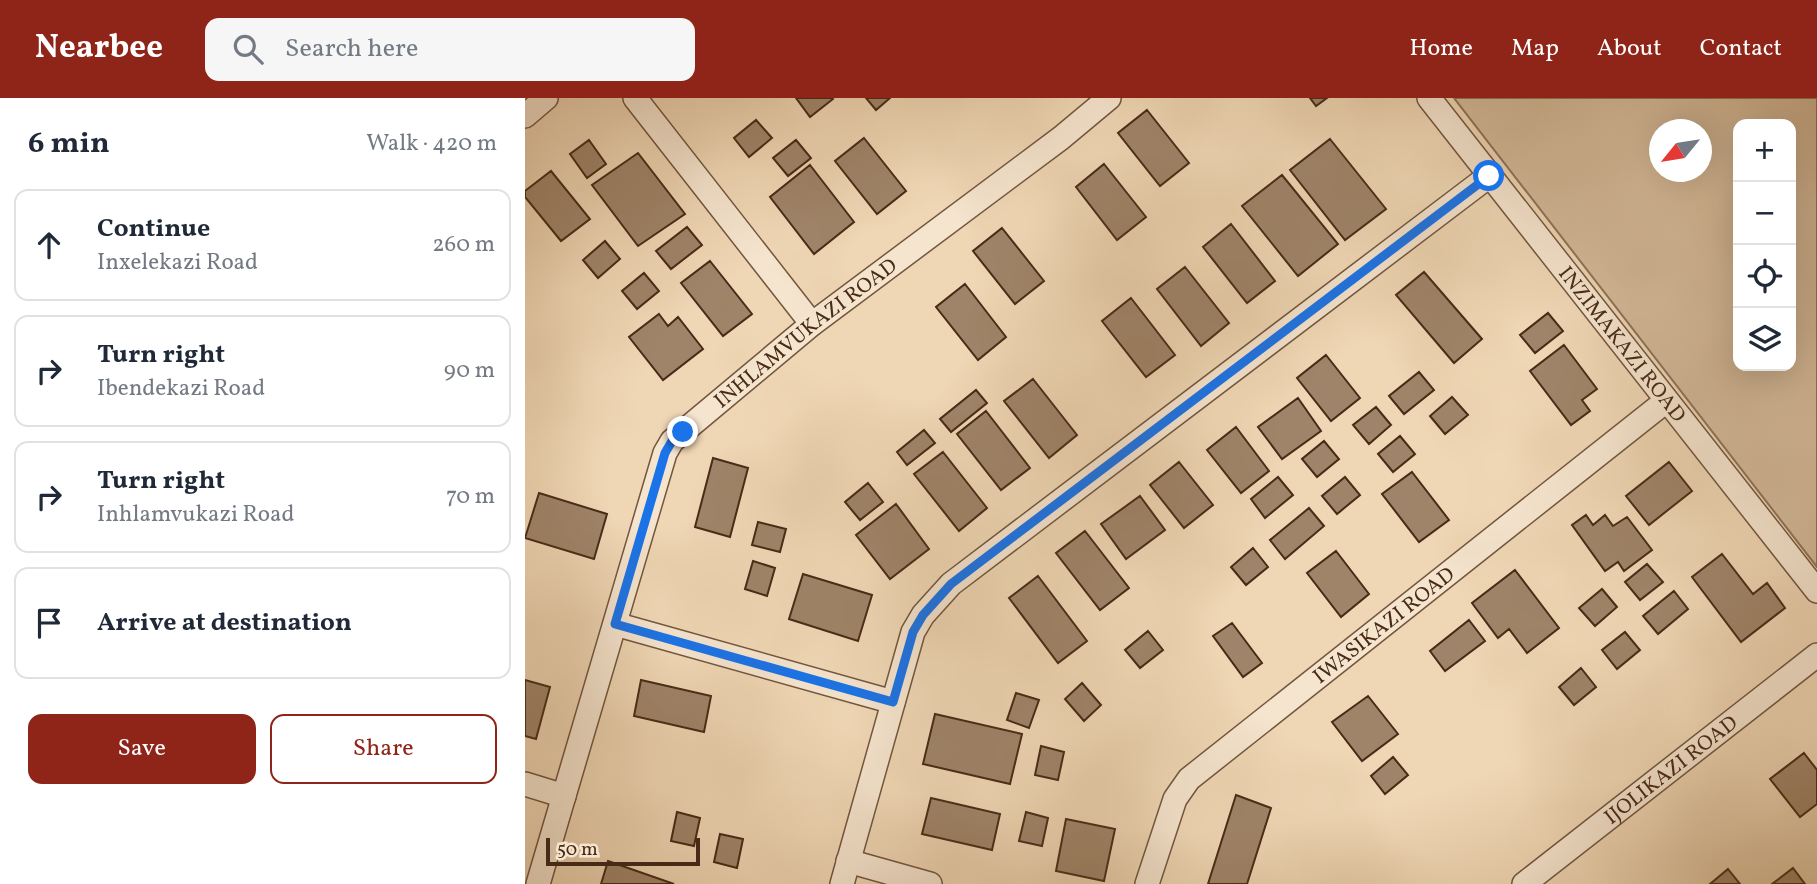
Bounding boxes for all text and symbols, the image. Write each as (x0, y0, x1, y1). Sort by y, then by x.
search box (205, 18, 695, 81)
text: Nearbee (35, 26, 163, 72)
icon: search (229, 30, 267, 68)
text: Search here (285, 31, 418, 67)
text: Home (1409, 32, 1473, 66)
text: Map (1511, 32, 1559, 66)
text: About (1597, 32, 1662, 66)
text: Contact (1700, 32, 1782, 66)
north arrow (1649, 119, 1712, 182)
map controls (1733, 119, 1796, 371)
button: + (1733, 119, 1796, 182)
text: 6 min (28, 123, 110, 165)
text: Walk · 420 m (366, 128, 497, 160)
route start (1473, 160, 1504, 191)
button: − (1733, 182, 1796, 245)
text: Continue (97, 211, 210, 247)
icon: ahead (30, 226, 68, 264)
text: 260 m (432, 229, 495, 261)
button: locate (1733, 245, 1796, 308)
text: Inxelekazi Road (97, 247, 258, 279)
street label: INHLAMVUKAZI ROAD (709, 252, 904, 416)
street label: INZIMAKAZI ROAD (1551, 261, 1692, 429)
button: layers (1733, 308, 1796, 371)
text: Turn right (97, 337, 225, 373)
icon: right (30, 352, 68, 390)
text: 90 m (444, 355, 495, 387)
text: Ibendekazi Road (97, 373, 265, 405)
route end (667, 416, 698, 447)
text: Turn right (97, 463, 225, 499)
icon: right (30, 478, 68, 516)
text: 70 m (446, 481, 495, 513)
text: Inhlamvukazi Road (97, 499, 294, 531)
street label: IWASIKAZI ROAD (1307, 561, 1461, 691)
icon: arrive (30, 604, 68, 642)
text: Arrive at destination (97, 605, 352, 641)
street label: IJOLIKAZI ROAD (1599, 709, 1744, 832)
button: Save (28, 714, 256, 784)
button: Share (270, 714, 497, 784)
scale bar (546, 835, 700, 867)
text: 50 m (557, 837, 598, 863)

